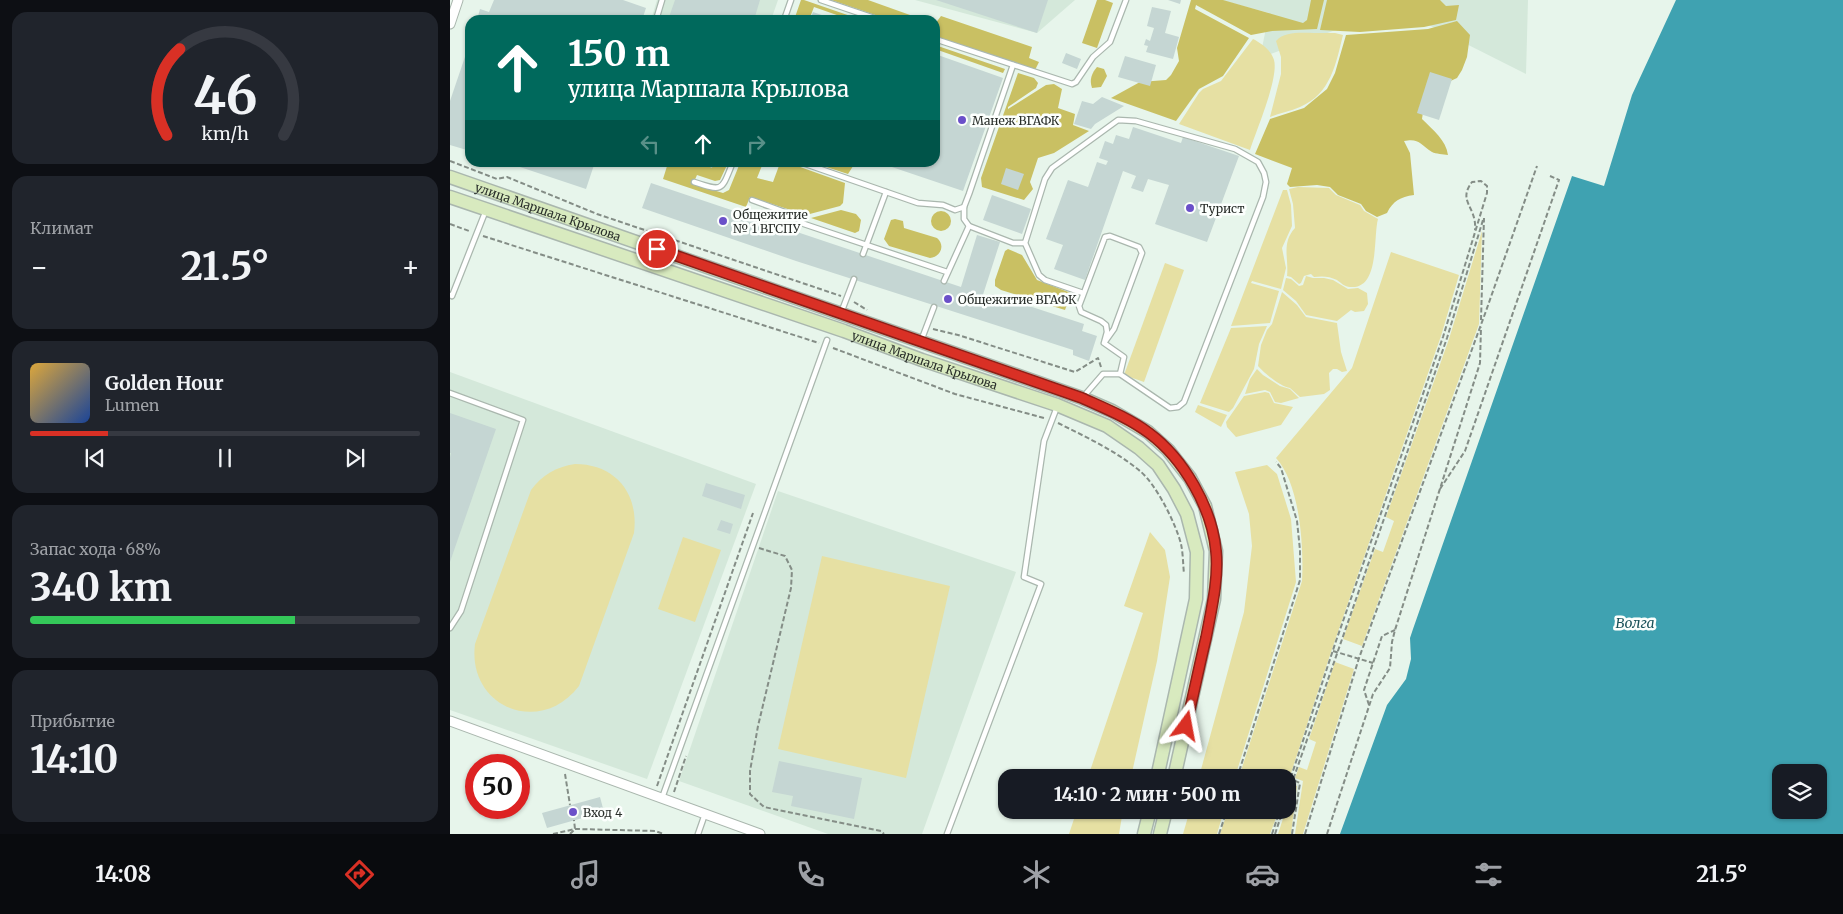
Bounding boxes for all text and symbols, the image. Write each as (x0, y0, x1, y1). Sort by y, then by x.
text: 150 m (568, 32, 670, 76)
icon: ahead (485, 35, 550, 100)
text: 46 (193, 63, 257, 128)
text: улица Маршала Крылова (568, 75, 849, 103)
place label: Манеж ВГАФК (972, 113, 1060, 128)
marker: Манеж ВГАФК (956, 114, 968, 126)
text: km/h (201, 122, 249, 145)
icon: left (636, 130, 664, 158)
icon: ahead (689, 130, 717, 158)
icon: right (742, 130, 770, 158)
street label: улица Маршала Крылова (473, 179, 624, 244)
place label: Турист (1200, 201, 1245, 216)
marker: Турист (1184, 202, 1196, 214)
place label: Общежитие № 1 ВГСПУ (733, 207, 808, 236)
marker: Общежитие № 1 ВГСПУ (717, 215, 729, 227)
text: Климат (30, 218, 93, 238)
pin (636, 228, 678, 270)
icon: arrive (643, 235, 671, 263)
text: 21.5° (181, 243, 269, 290)
text: − (30, 249, 49, 285)
text: + (401, 249, 420, 285)
place label: Общежитие ВГАФК (958, 292, 1077, 307)
marker: Общежитие ВГАФК (942, 293, 954, 305)
street label: улица Маршала Крылова (850, 327, 1000, 392)
text: Golden Hour (105, 371, 224, 395)
text: Lumen (105, 395, 159, 415)
icon: previous (81, 444, 109, 472)
icon: pause (211, 444, 239, 472)
icon: next (341, 444, 369, 472)
text: Запас хода · 68% (30, 539, 161, 559)
text: 340 km (30, 564, 172, 611)
water label: Волга (1615, 614, 1655, 632)
position arrow (1159, 699, 1211, 751)
text: Прибытие (30, 711, 115, 731)
text: 14:10 (30, 736, 118, 783)
speed limit sign: 50 (465, 754, 530, 819)
map controls (1772, 764, 1827, 819)
button: layers (1772, 764, 1827, 819)
text: 14:10 · 2 мин · 500 m (1054, 782, 1240, 806)
place label: Вход 4 (583, 805, 623, 820)
marker: Вход 4 (567, 806, 579, 818)
icon: directions (342, 857, 377, 892)
icon: music (568, 857, 603, 892)
icon: phone (793, 857, 828, 892)
icon: climate (1019, 857, 1054, 892)
icon: car (1245, 857, 1280, 892)
icon: filters (1471, 857, 1506, 892)
text: 14:08 (95, 860, 151, 888)
text: 21.5° (1696, 860, 1748, 888)

